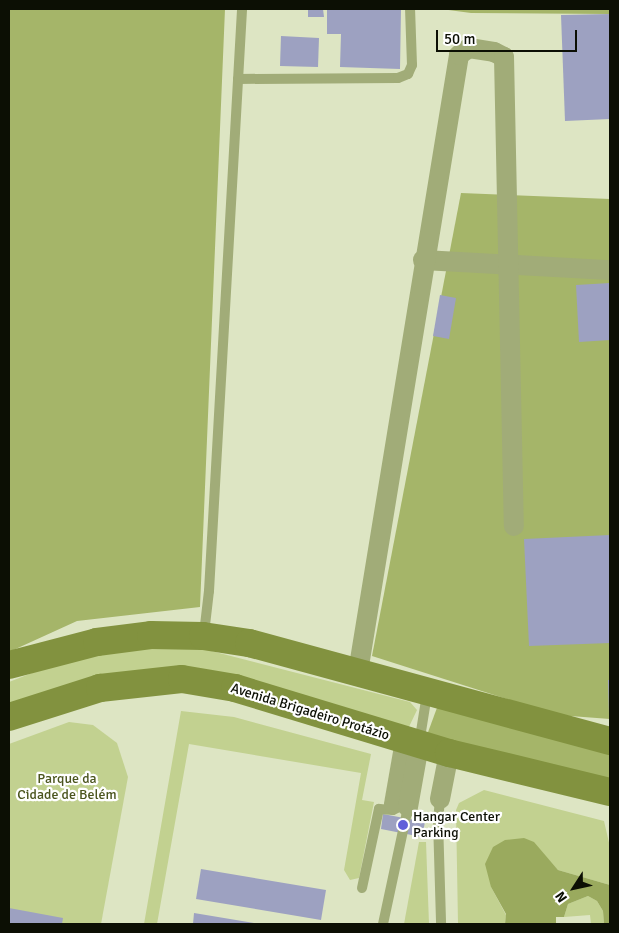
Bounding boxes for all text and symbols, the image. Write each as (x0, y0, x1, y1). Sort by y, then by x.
scale bar (439, 20, 580, 52)
text: 50 m (444, 30, 475, 48)
street label: Avenida Brigadeiro Protázio (229, 680, 391, 744)
park label: Parque da Cidade de Belém (17, 771, 117, 804)
place label: Hangar Center Parking (413, 809, 500, 842)
marker: Hangar Center Parking (397, 819, 409, 831)
north arrow (549, 863, 599, 913)
text: N (552, 888, 571, 906)

